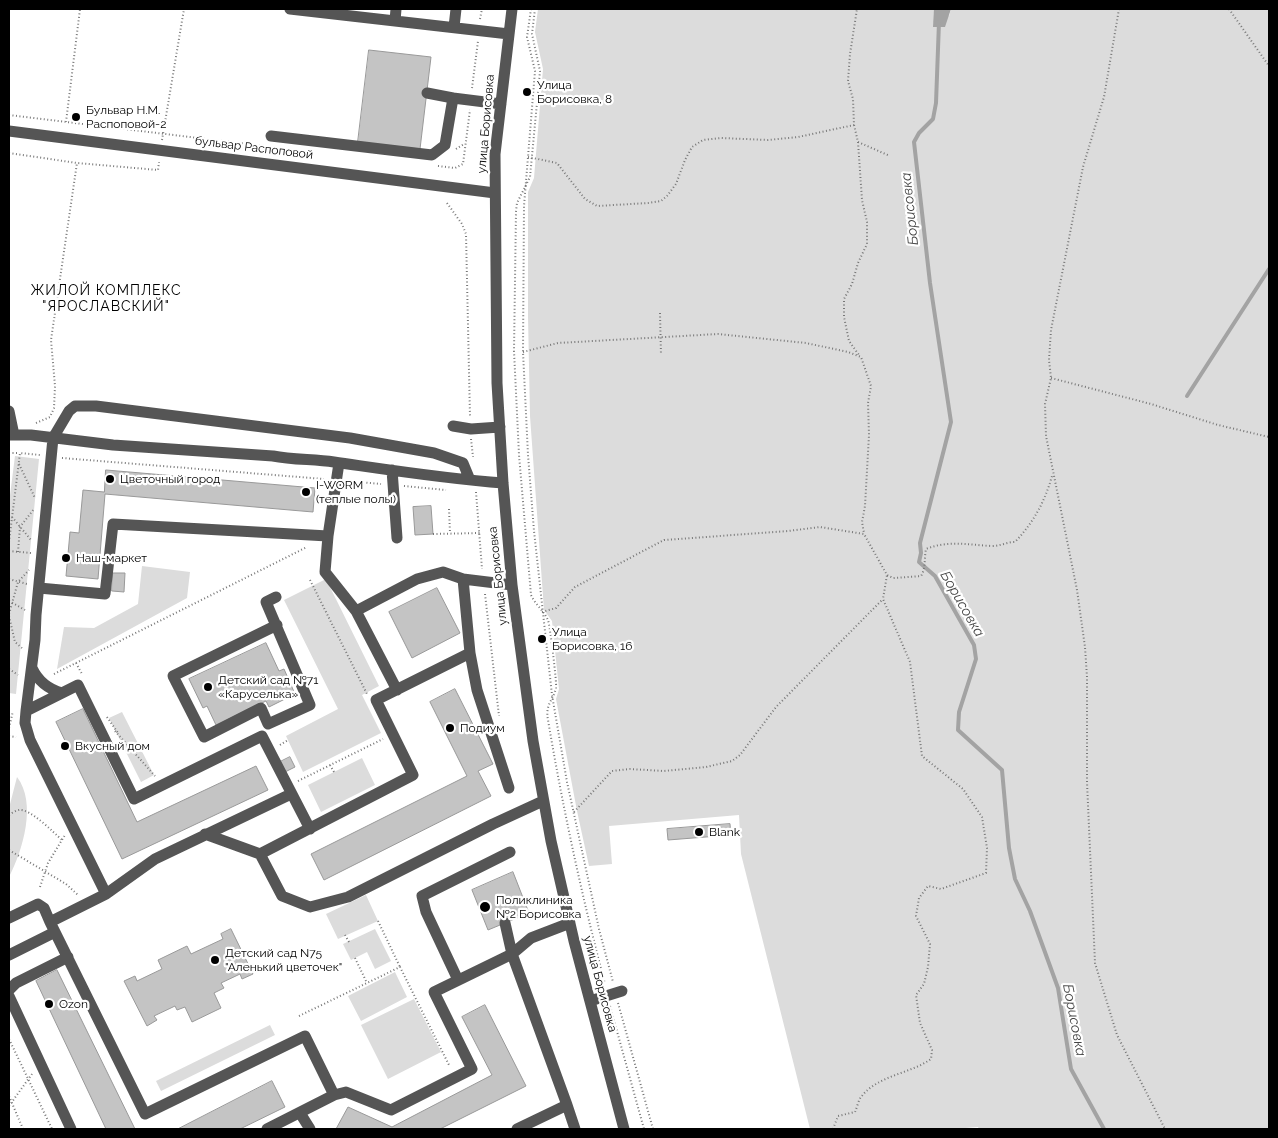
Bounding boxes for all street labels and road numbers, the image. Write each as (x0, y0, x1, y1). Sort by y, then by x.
street label: улица Борисовка (474, 74, 498, 174)
street label: бульвар Распоповой (194, 134, 314, 162)
street label: улица Борисовка (486, 526, 510, 626)
street label: улица Борисовка (580, 934, 620, 1034)

